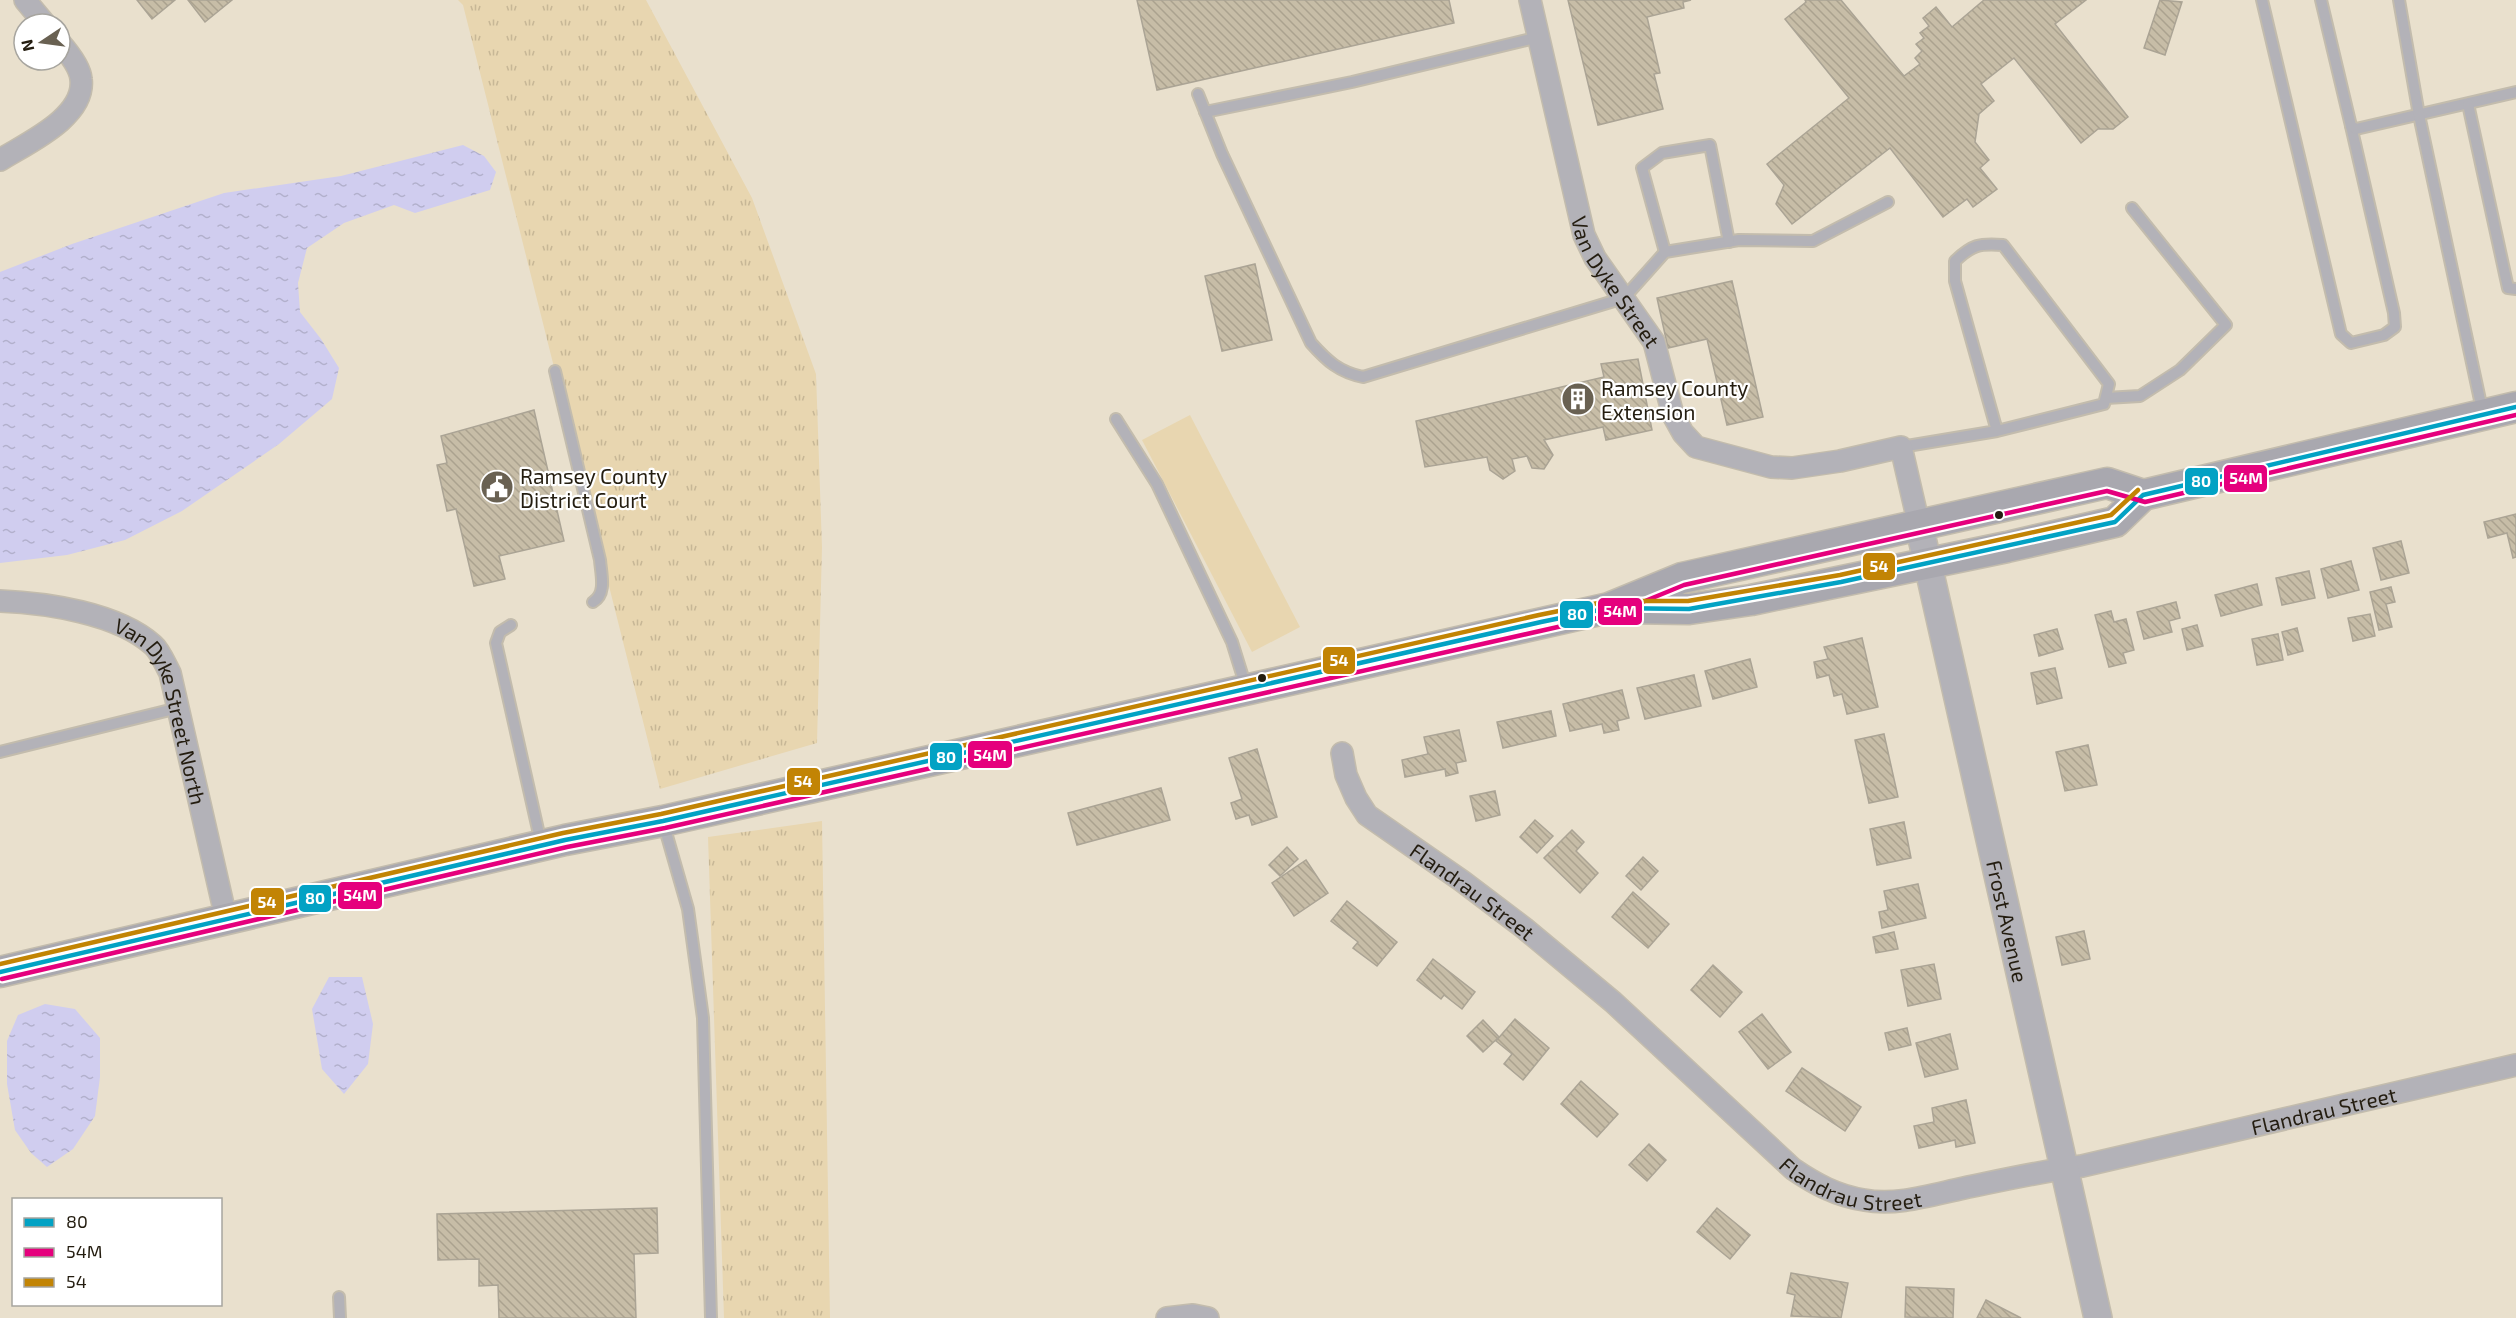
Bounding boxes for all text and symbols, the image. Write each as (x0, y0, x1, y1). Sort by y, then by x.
north arrow (12, 12, 72, 72)
text: N (16, 38, 37, 53)
street label: Van Dyke Street (1567, 213, 1666, 352)
place label: Ramsey County Extension (1601, 375, 1748, 424)
building icon: Ramsey County Extension (1560, 381, 1596, 417)
place label: Ramsey County District Court (520, 463, 667, 512)
line badge: 54M (2223, 464, 2268, 493)
line badge: 80 (2184, 467, 2219, 496)
text: 54M (2229, 468, 2263, 487)
public building icon: Ramsey County District Court (479, 469, 515, 505)
text: 80 (2191, 471, 2211, 490)
unlabelled marker (1993, 509, 2005, 521)
line badge: 54 (1862, 552, 1896, 581)
text: 54 (1869, 556, 1889, 575)
line badge: 54M (1597, 597, 1643, 626)
line badge: 80 (1559, 600, 1594, 629)
text: 54M (1603, 601, 1637, 620)
text: 80 (1567, 604, 1587, 623)
street label: Van Dyke Street North (111, 612, 212, 807)
line badge: 54 (1322, 646, 1356, 675)
text: 54 (1329, 650, 1349, 669)
unlabelled marker (1256, 672, 1268, 684)
line badge: 54M (967, 740, 1013, 769)
line badge: 80 (929, 742, 963, 771)
text: 54M (973, 745, 1007, 764)
text: 80 (936, 747, 956, 766)
line badge: 54 (786, 767, 821, 796)
text: 54 (793, 771, 813, 790)
street label: Flandrau Street (1406, 837, 1540, 945)
street label: Frost Avenue (1983, 858, 2034, 984)
line badge: 54M (337, 881, 383, 910)
line badge: 80 (298, 884, 332, 913)
text: 54M (343, 885, 377, 904)
line badge: 54 (250, 887, 285, 916)
text: 80 (305, 888, 325, 907)
text: 54 (257, 892, 277, 911)
street label: Flandrau Street (2248, 1081, 2399, 1139)
street label: Flandrau Street (1775, 1151, 1923, 1214)
legend (12, 1198, 222, 1306)
text: 80 (66, 1210, 88, 1232)
text: 54M (66, 1240, 103, 1262)
text: 54 (66, 1270, 87, 1292)

